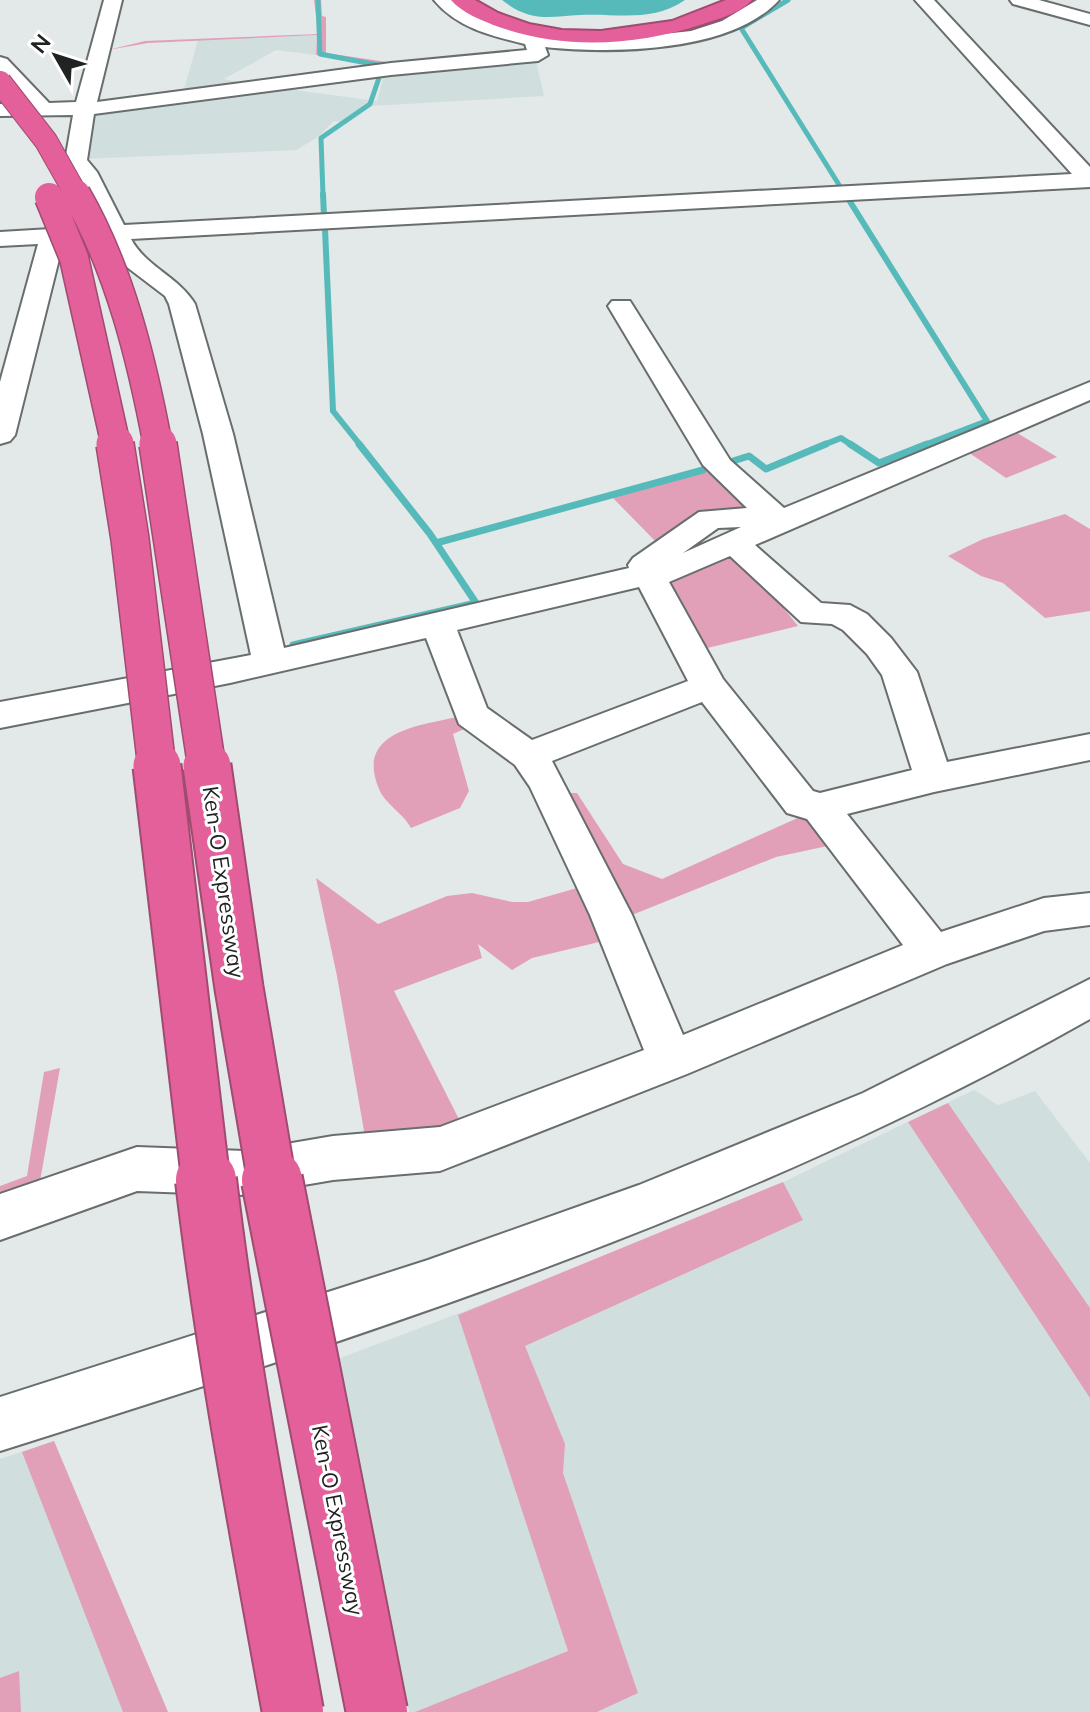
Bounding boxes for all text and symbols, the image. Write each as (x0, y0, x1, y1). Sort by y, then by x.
north arrow (16, 16, 96, 96)
text: N (24, 28, 57, 59)
street label: Ken-O Expressway (197, 784, 251, 980)
street label: Ken-O Expressway (306, 1422, 370, 1618)

